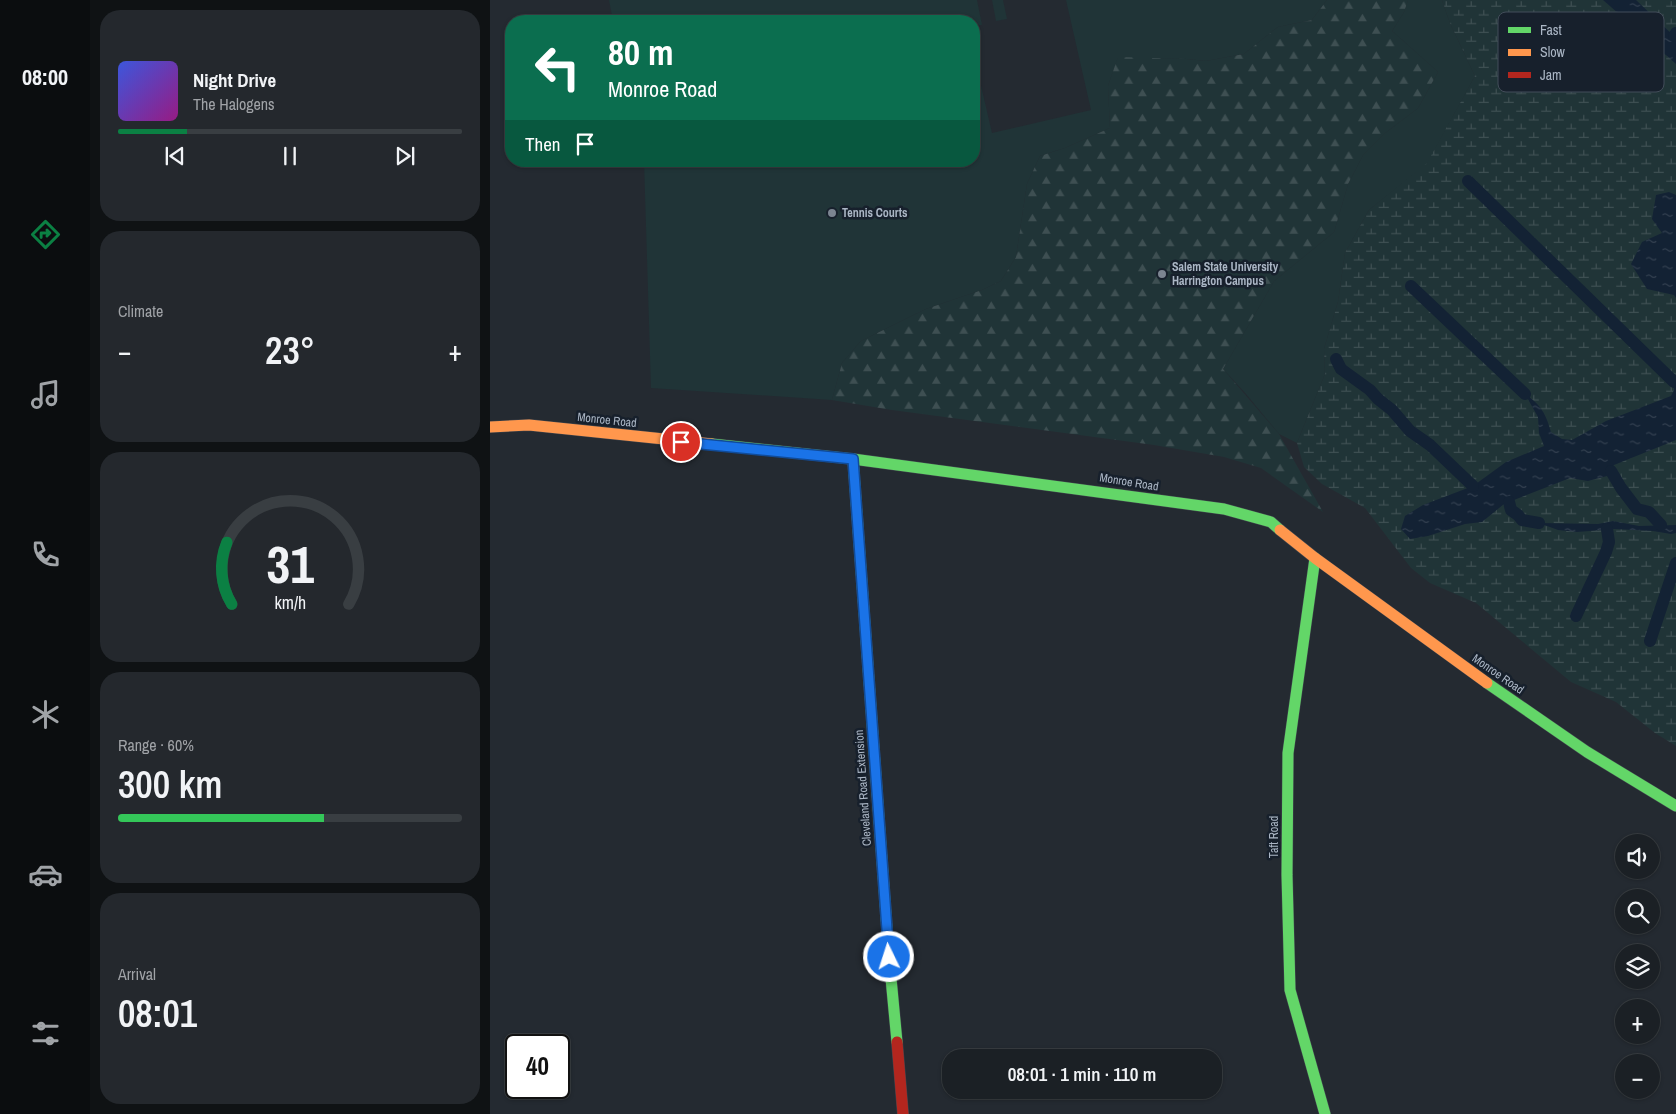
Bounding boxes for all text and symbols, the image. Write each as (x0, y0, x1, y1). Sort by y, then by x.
legend (1498, 12, 1664, 92)
text: Fast (1540, 21, 1562, 39)
text: 80 m (608, 29, 673, 76)
icon: left (525, 35, 590, 100)
text: Slow (1540, 43, 1566, 61)
text: 08:00 (22, 62, 68, 92)
text: Jam (1540, 66, 1562, 84)
text: Night Drive (193, 67, 276, 93)
text: Monroe Road (608, 74, 717, 104)
text: The Halogens (193, 93, 275, 115)
icon: arrive (571, 130, 599, 158)
text: Then (525, 131, 561, 157)
icon: previous (161, 142, 189, 170)
icon: pause (276, 142, 304, 170)
icon: next (391, 142, 419, 170)
place label: Tennis Courts (842, 205, 908, 221)
marker: Tennis Courts (826, 207, 838, 219)
icon: directions (28, 217, 63, 252)
place label: Salem State University Harrington Campus (1172, 259, 1279, 289)
marker: Salem State University Harrington Campus (1156, 268, 1168, 280)
text: Climate (118, 300, 163, 322)
text: 23° (265, 325, 315, 376)
text: − (118, 332, 131, 370)
text: + (449, 332, 462, 370)
icon: music (28, 377, 63, 412)
street label: Monroe Road (577, 409, 637, 431)
pin (660, 421, 702, 463)
icon: arrive (667, 428, 695, 456)
street label: Monroe Road (1098, 469, 1160, 495)
text: 31 (266, 529, 314, 599)
icon: phone (28, 537, 63, 572)
text: km/h (274, 591, 306, 615)
street label: Monroe Road (1469, 650, 1527, 698)
icon: climate (28, 697, 63, 732)
street label: Cleveland Road Extension (851, 729, 875, 847)
text: Range · 60% (118, 734, 194, 756)
text: 300 km (118, 759, 222, 810)
street label: Taft Road (1266, 816, 1282, 858)
map controls (1615, 834, 1660, 1099)
button: sound (1615, 834, 1660, 879)
icon: car (28, 857, 63, 892)
button: search (1615, 889, 1660, 934)
position arrow (862, 930, 914, 982)
button: layers (1615, 944, 1660, 989)
text: Arrival (118, 963, 156, 985)
text: 08:01 (118, 988, 197, 1039)
button: + (1615, 999, 1660, 1044)
icon: filters (28, 1016, 63, 1051)
speed limit sign: 40 (505, 1034, 570, 1099)
button: − (1615, 1054, 1660, 1099)
text: 08:01 · 1 min · 110 m (1008, 1061, 1156, 1087)

